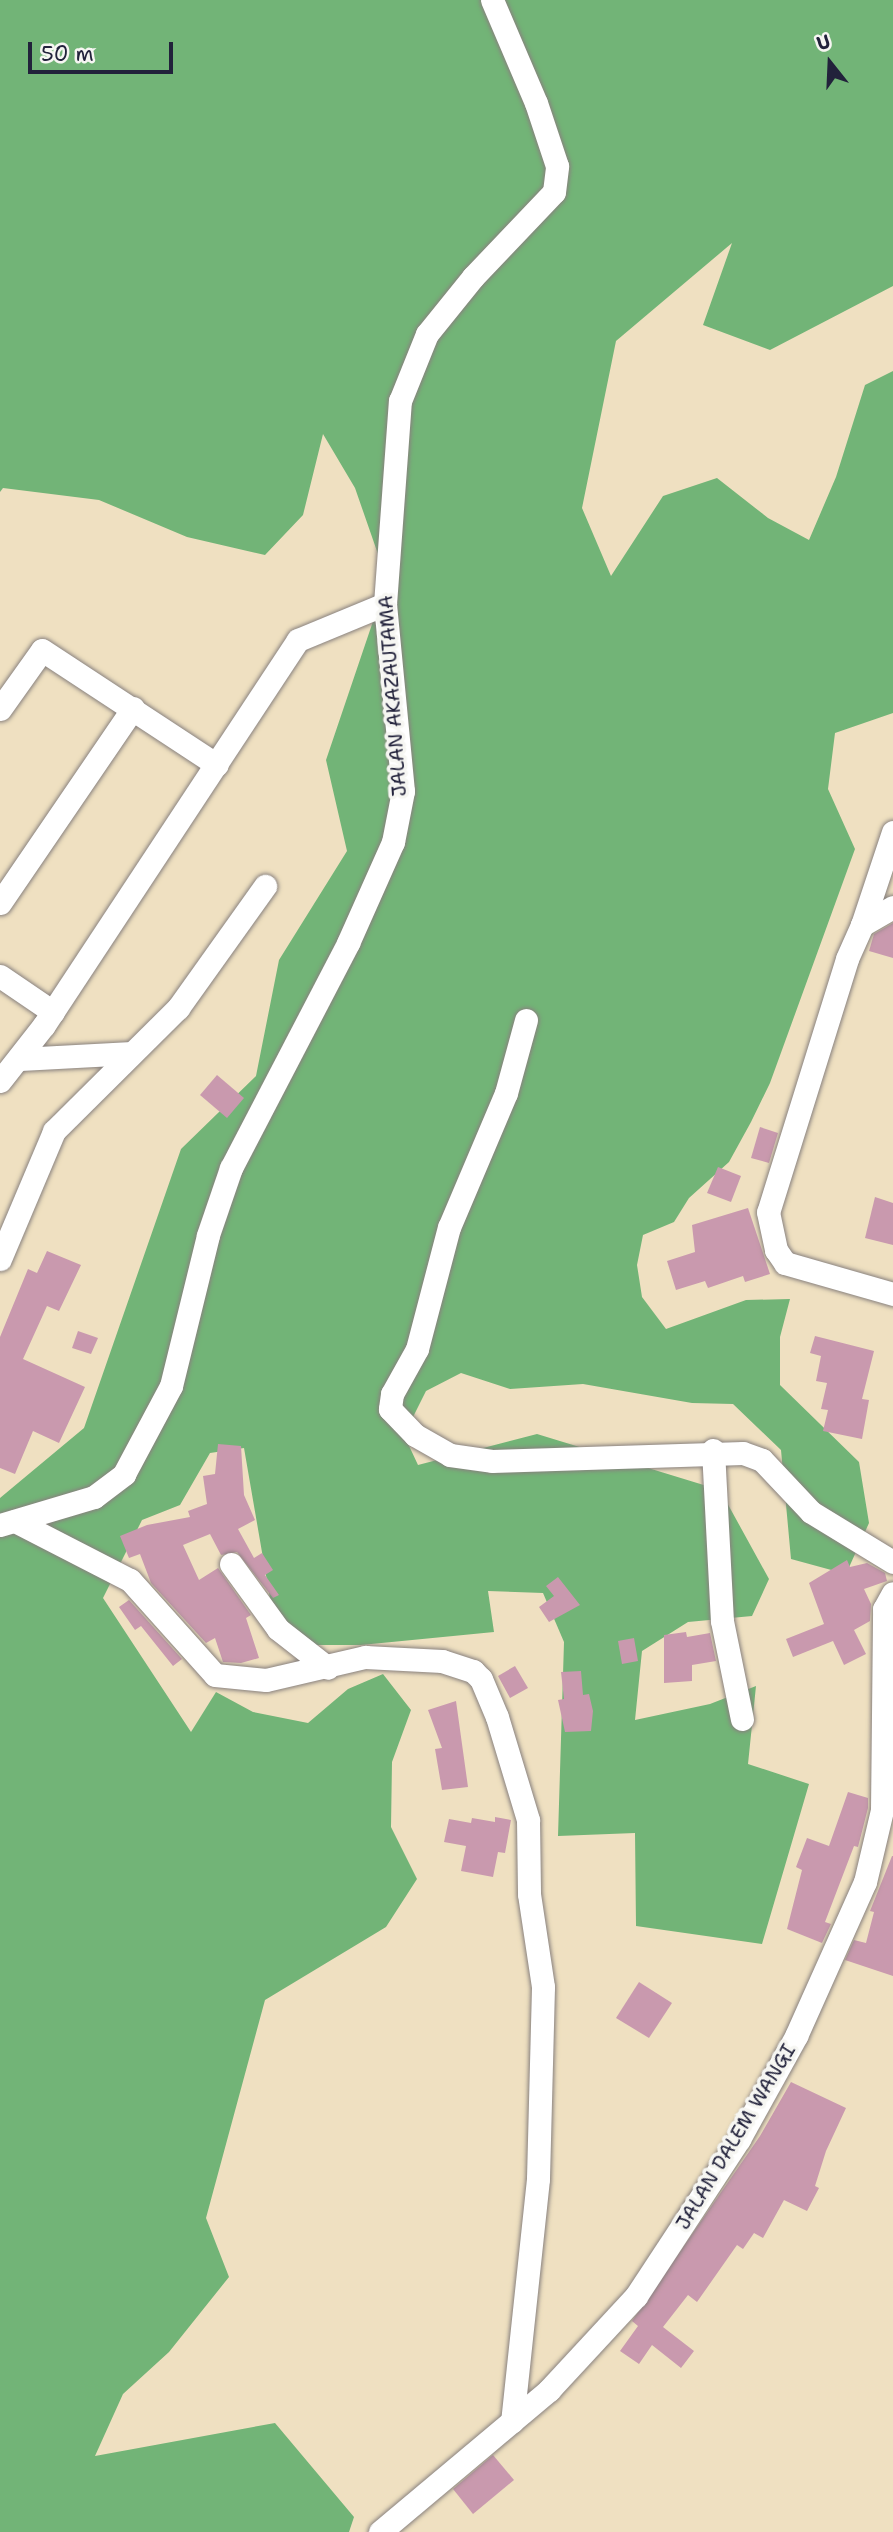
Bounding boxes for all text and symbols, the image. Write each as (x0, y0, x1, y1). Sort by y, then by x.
scale bar (32, 28, 177, 72)
north arrow (795, 28, 865, 98)
text: U (813, 29, 833, 56)
text: 50 m (41, 40, 94, 68)
street label: JALAN AKAZAUTAMA (375, 595, 411, 797)
street label: JALAN DALEM WANGI (672, 2040, 800, 2234)

